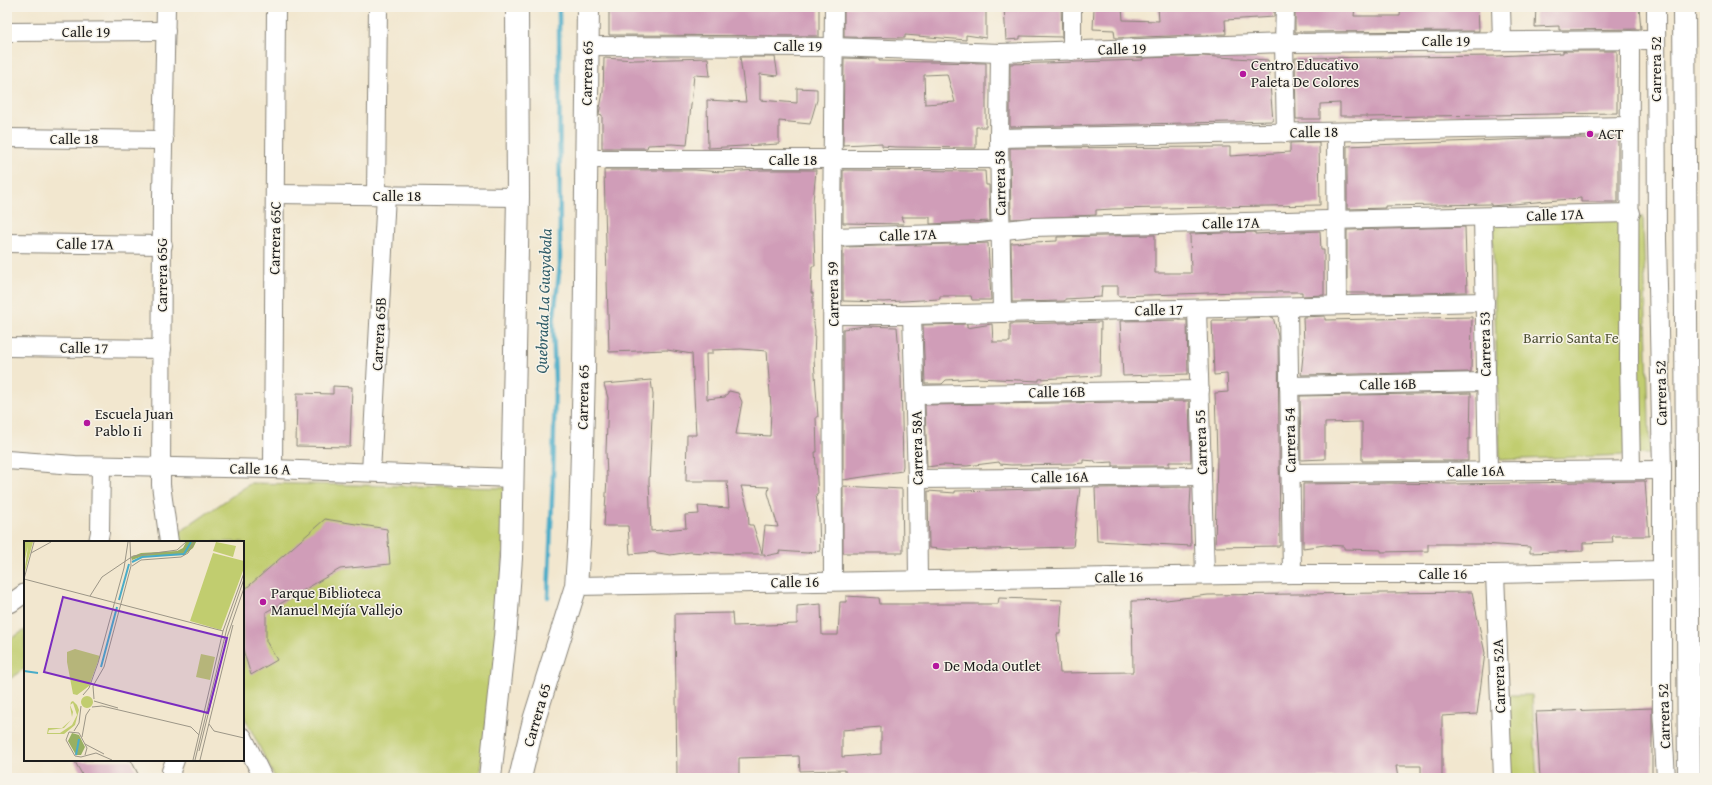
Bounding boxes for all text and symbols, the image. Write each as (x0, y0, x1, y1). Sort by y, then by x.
street label: Calle 19 (62, 21, 110, 42)
street label: Calle 19 (1422, 30, 1470, 51)
street label: Calle 19 (774, 35, 822, 56)
street label: Carrera 52 (1645, 36, 1666, 102)
street label: Calle 19 (1097, 37, 1147, 60)
street label: Carrera 65 (575, 40, 598, 106)
place label: Centro Educativo Paleta De Colores (1251, 54, 1359, 92)
marker: Centro Educativo Paleta De Colores (1238, 69, 1248, 79)
street label: Calle 18 (1290, 121, 1338, 142)
place label: ACT (1598, 123, 1624, 144)
street label: Calle 18 (50, 128, 98, 149)
marker: ACT (1585, 129, 1595, 139)
street label: Calle 18 (769, 149, 817, 170)
street label: Carrera 58 (988, 150, 1011, 216)
street label: Calle 18 (373, 185, 421, 206)
street label: Carrera 65C (263, 201, 286, 275)
street label: Calle 17A (1526, 203, 1584, 226)
street label: Calle 17A (1202, 211, 1260, 234)
street label: Calle 17A (879, 223, 937, 246)
water label: Quebrada La Guayabala (528, 227, 558, 374)
street label: Calle 17A (56, 232, 114, 255)
street label: Carrera 65G (151, 238, 172, 312)
street label: Carrera 59 (821, 261, 844, 327)
street label: Carrera 65B (366, 297, 391, 371)
street label: Calle 17 (1135, 299, 1183, 320)
street label: Carrera 53 (1473, 311, 1496, 377)
park label: Barrio Santa Fe (1523, 327, 1619, 348)
street label: Calle 17 (60, 337, 108, 358)
street label: Carrera 52 (1649, 360, 1672, 426)
street label: Carrera 65 (571, 364, 594, 430)
street label: Calle 16B (1359, 373, 1417, 394)
street label: Calle 16B (1028, 381, 1086, 402)
place label: Escuela Juan Pablo Ii (95, 403, 174, 441)
street label: Carrera 54 (1278, 407, 1301, 473)
street label: Carrera 55 (1189, 409, 1212, 475)
street label: Carrera 58A (905, 411, 928, 485)
marker: Escuela Juan Pablo Ii (82, 418, 92, 428)
street label: Calle 16 A (229, 457, 291, 480)
street label: Calle 16A (1447, 459, 1505, 482)
street label: Calle 16A (1031, 465, 1089, 488)
inset map (24, 541, 244, 761)
street label: Calle 16 (1419, 563, 1467, 584)
street label: Calle 16 (1095, 566, 1143, 587)
street label: Calle 16 (771, 571, 819, 592)
place label: Parque Biblioteca Manuel Mejía Vallejo (271, 582, 403, 620)
marker: Parque Biblioteca Manuel Mejía Vallejo (258, 597, 268, 607)
street label: Carrera 52A (1487, 638, 1510, 714)
place label: De Moda Outlet (944, 655, 1042, 676)
marker: De Moda Outlet (931, 661, 941, 671)
street label: Carrera 65 (517, 681, 556, 749)
street label: Carrera 52 (1652, 683, 1675, 749)

